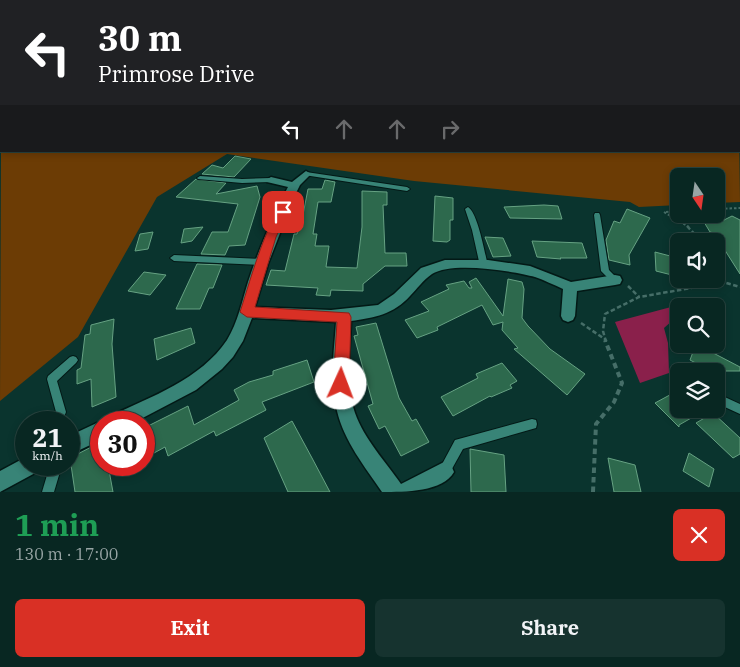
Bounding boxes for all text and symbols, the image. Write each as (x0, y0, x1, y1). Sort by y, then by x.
text: 30 m (98, 15, 182, 61)
icon: left (15, 20, 80, 85)
text: Primrose Drive (98, 59, 255, 88)
icon: left (277, 115, 305, 143)
icon: ahead (330, 115, 358, 143)
icon: ahead (383, 115, 411, 143)
icon: right (436, 115, 464, 143)
north arrow (670, 168, 725, 222)
map controls (670, 168, 725, 418)
pin (262, 191, 304, 233)
icon: arrive (269, 198, 297, 226)
button: sound (670, 233, 725, 288)
button: search (670, 298, 725, 353)
position arrow (314, 357, 366, 409)
button: layers (670, 363, 725, 418)
speed limit sign: 30 (90, 411, 155, 476)
text: 21 (32, 421, 63, 454)
text: km/h (32, 448, 63, 463)
text: 1 min (15, 505, 99, 544)
button: close (673, 509, 725, 561)
text: 130 m · 17:00 (15, 544, 118, 564)
button: Exit (15, 599, 365, 657)
button: Share (375, 599, 725, 657)

